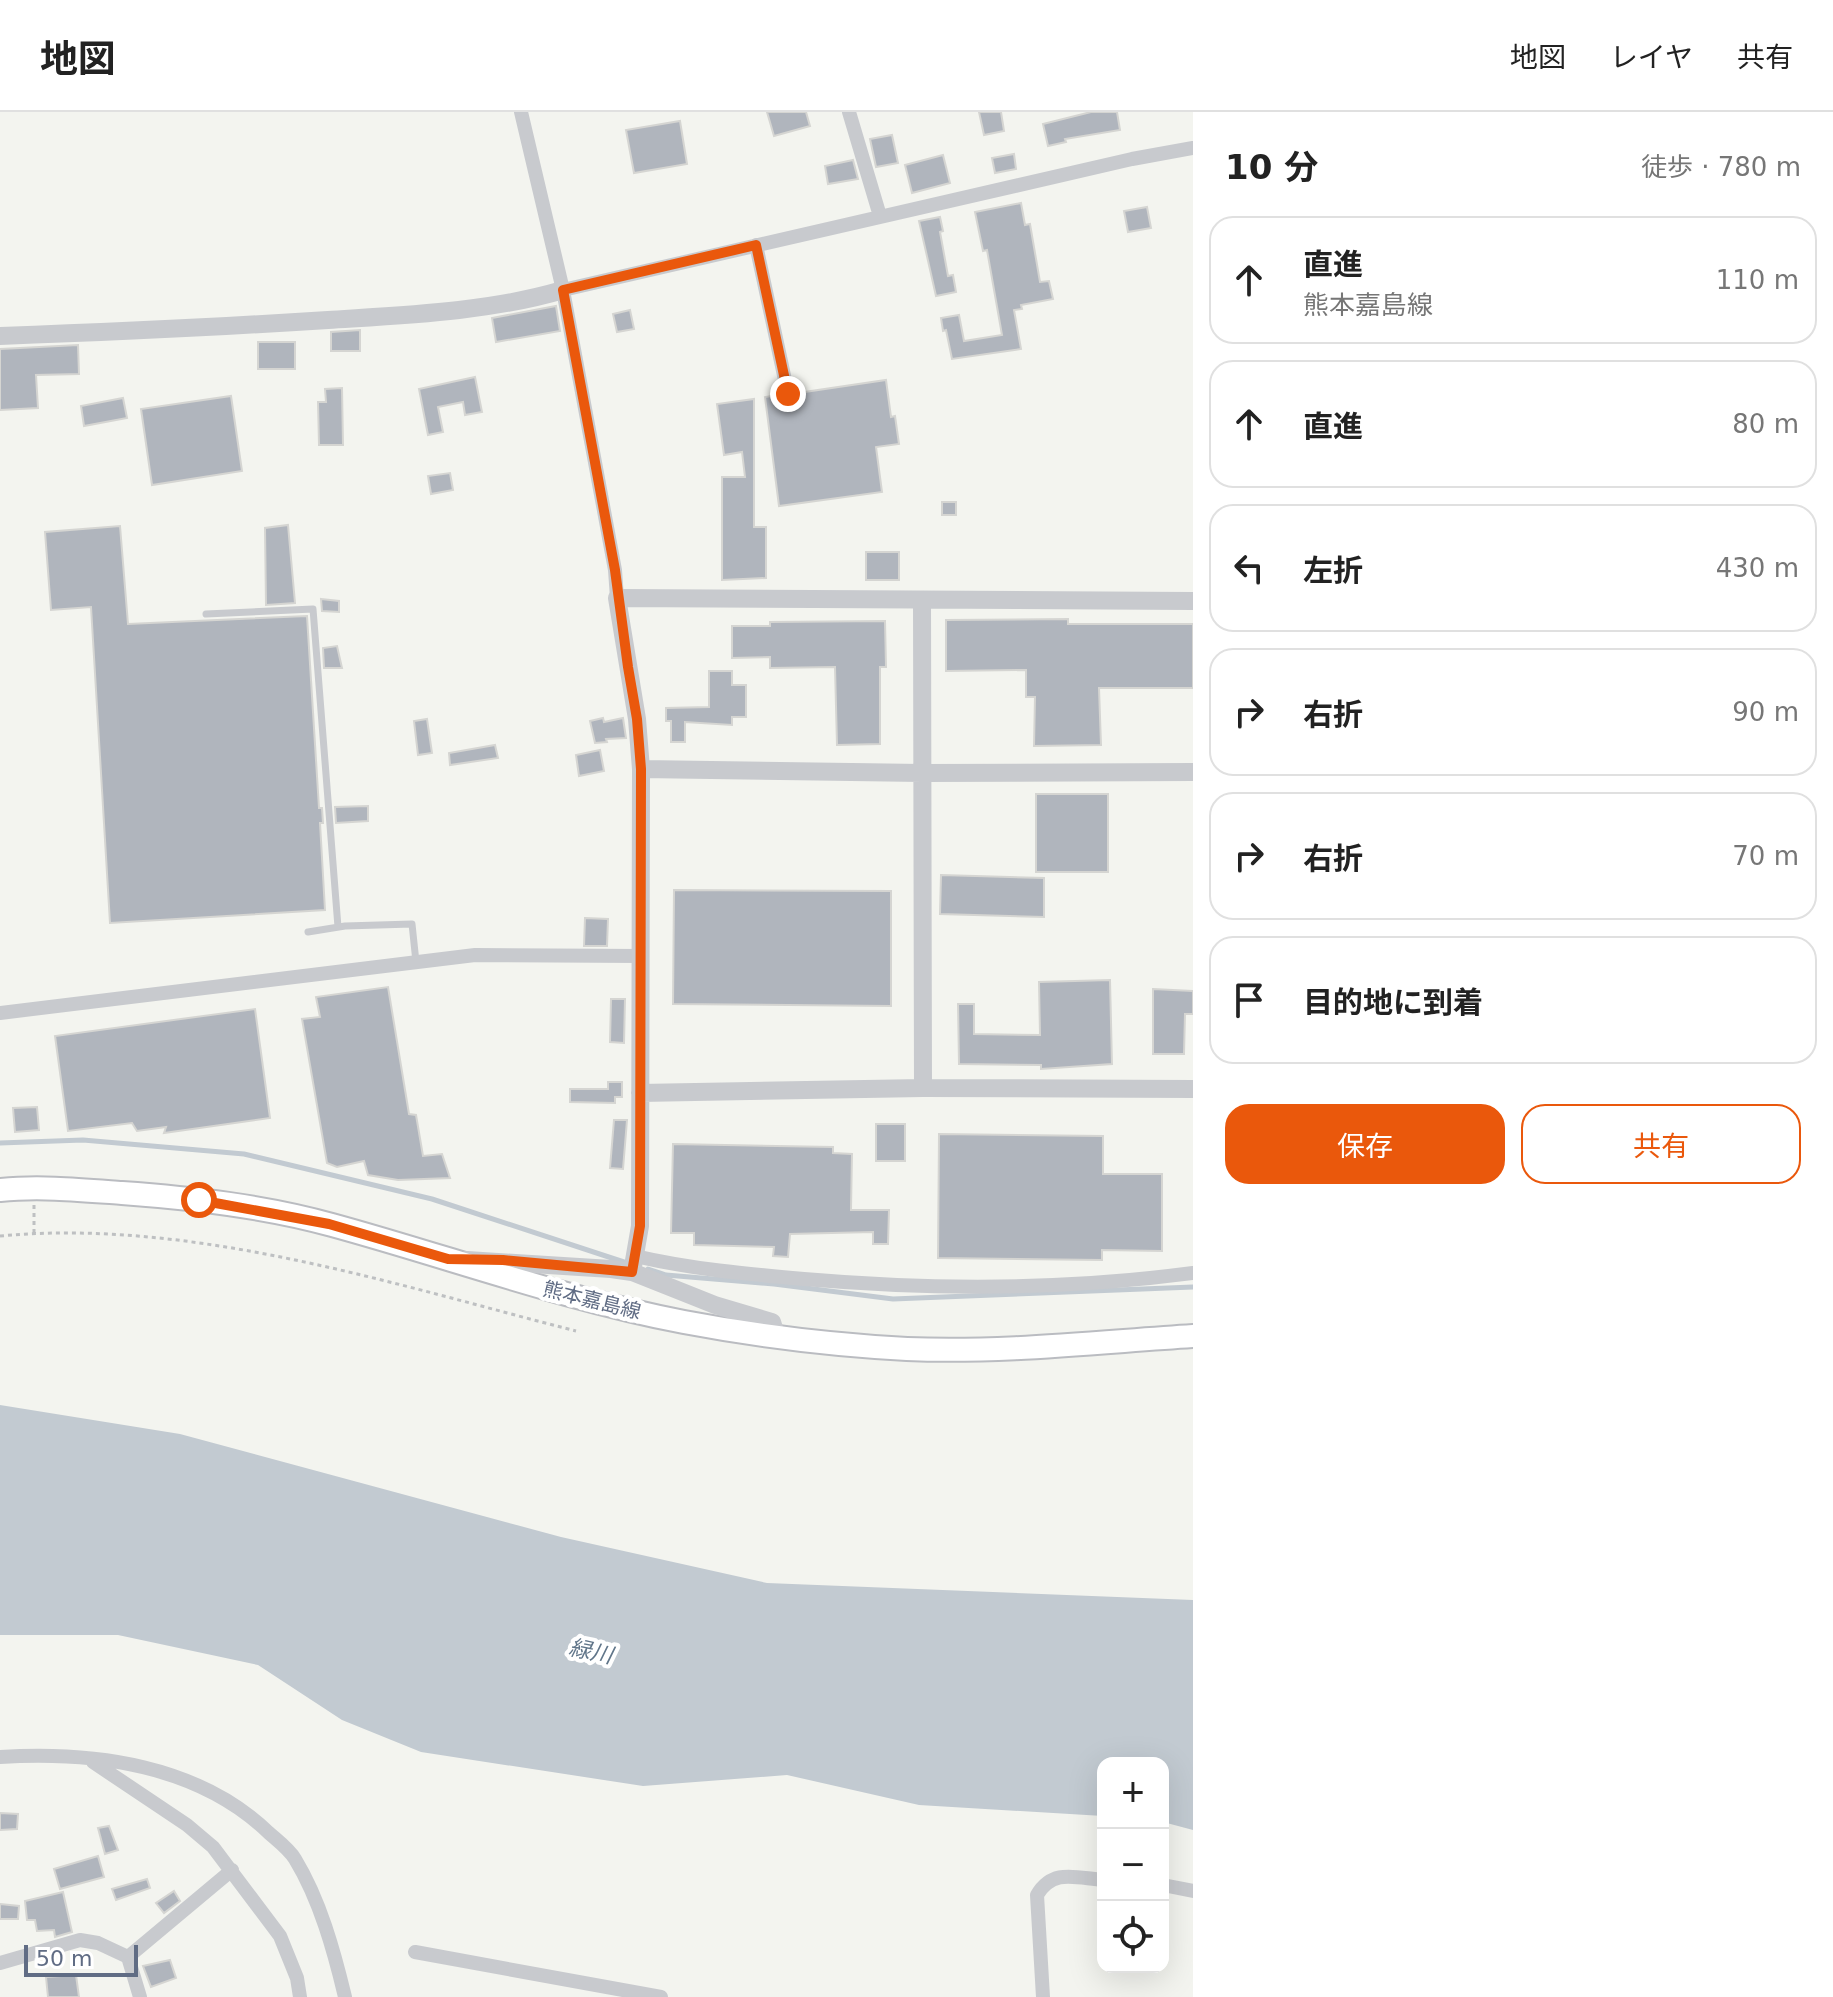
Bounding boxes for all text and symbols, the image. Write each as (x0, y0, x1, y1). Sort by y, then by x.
text: 地図 (40, 37, 116, 81)
text: 地図 (1510, 41, 1566, 74)
text: レイヤ (1610, 41, 1693, 74)
text: 共有 (1737, 41, 1793, 74)
text: 10 分 (1225, 147, 1318, 187)
text: 徒歩 · 780 m (1641, 152, 1801, 182)
text: 直進 (1303, 247, 1363, 282)
icon: ahead (1227, 258, 1271, 302)
text: 110 m (1716, 265, 1799, 295)
text: 熊本嘉島線 (1303, 290, 1433, 320)
route end (770, 376, 806, 412)
icon: ahead (1227, 402, 1271, 446)
text: 直進 (1303, 409, 1363, 444)
text: 80 m (1732, 409, 1799, 439)
icon: left (1227, 546, 1271, 590)
text: 左折 (1303, 553, 1363, 588)
text: 430 m (1716, 553, 1799, 583)
icon: right (1227, 690, 1271, 734)
text: 右折 (1303, 697, 1363, 732)
text: 90 m (1732, 697, 1799, 727)
icon: right (1227, 834, 1271, 878)
text: 右折 (1303, 841, 1363, 876)
text: 70 m (1732, 841, 1799, 871)
icon: arrive (1227, 978, 1271, 1022)
text: 目的地に到着 (1303, 985, 1483, 1020)
button: 保存 (1225, 1104, 1505, 1184)
button: 共有 (1521, 1104, 1801, 1184)
route start (181, 1182, 217, 1218)
street label: 熊本嘉島線 (541, 1276, 643, 1324)
water label: 緑川 (567, 1635, 617, 1669)
map controls (1097, 1757, 1169, 1973)
button: + (1097, 1757, 1169, 1829)
button: − (1097, 1829, 1169, 1901)
button: locate (1097, 1901, 1169, 1973)
scale bar (24, 1941, 138, 1977)
text: 50 m (36, 1946, 92, 1971)

